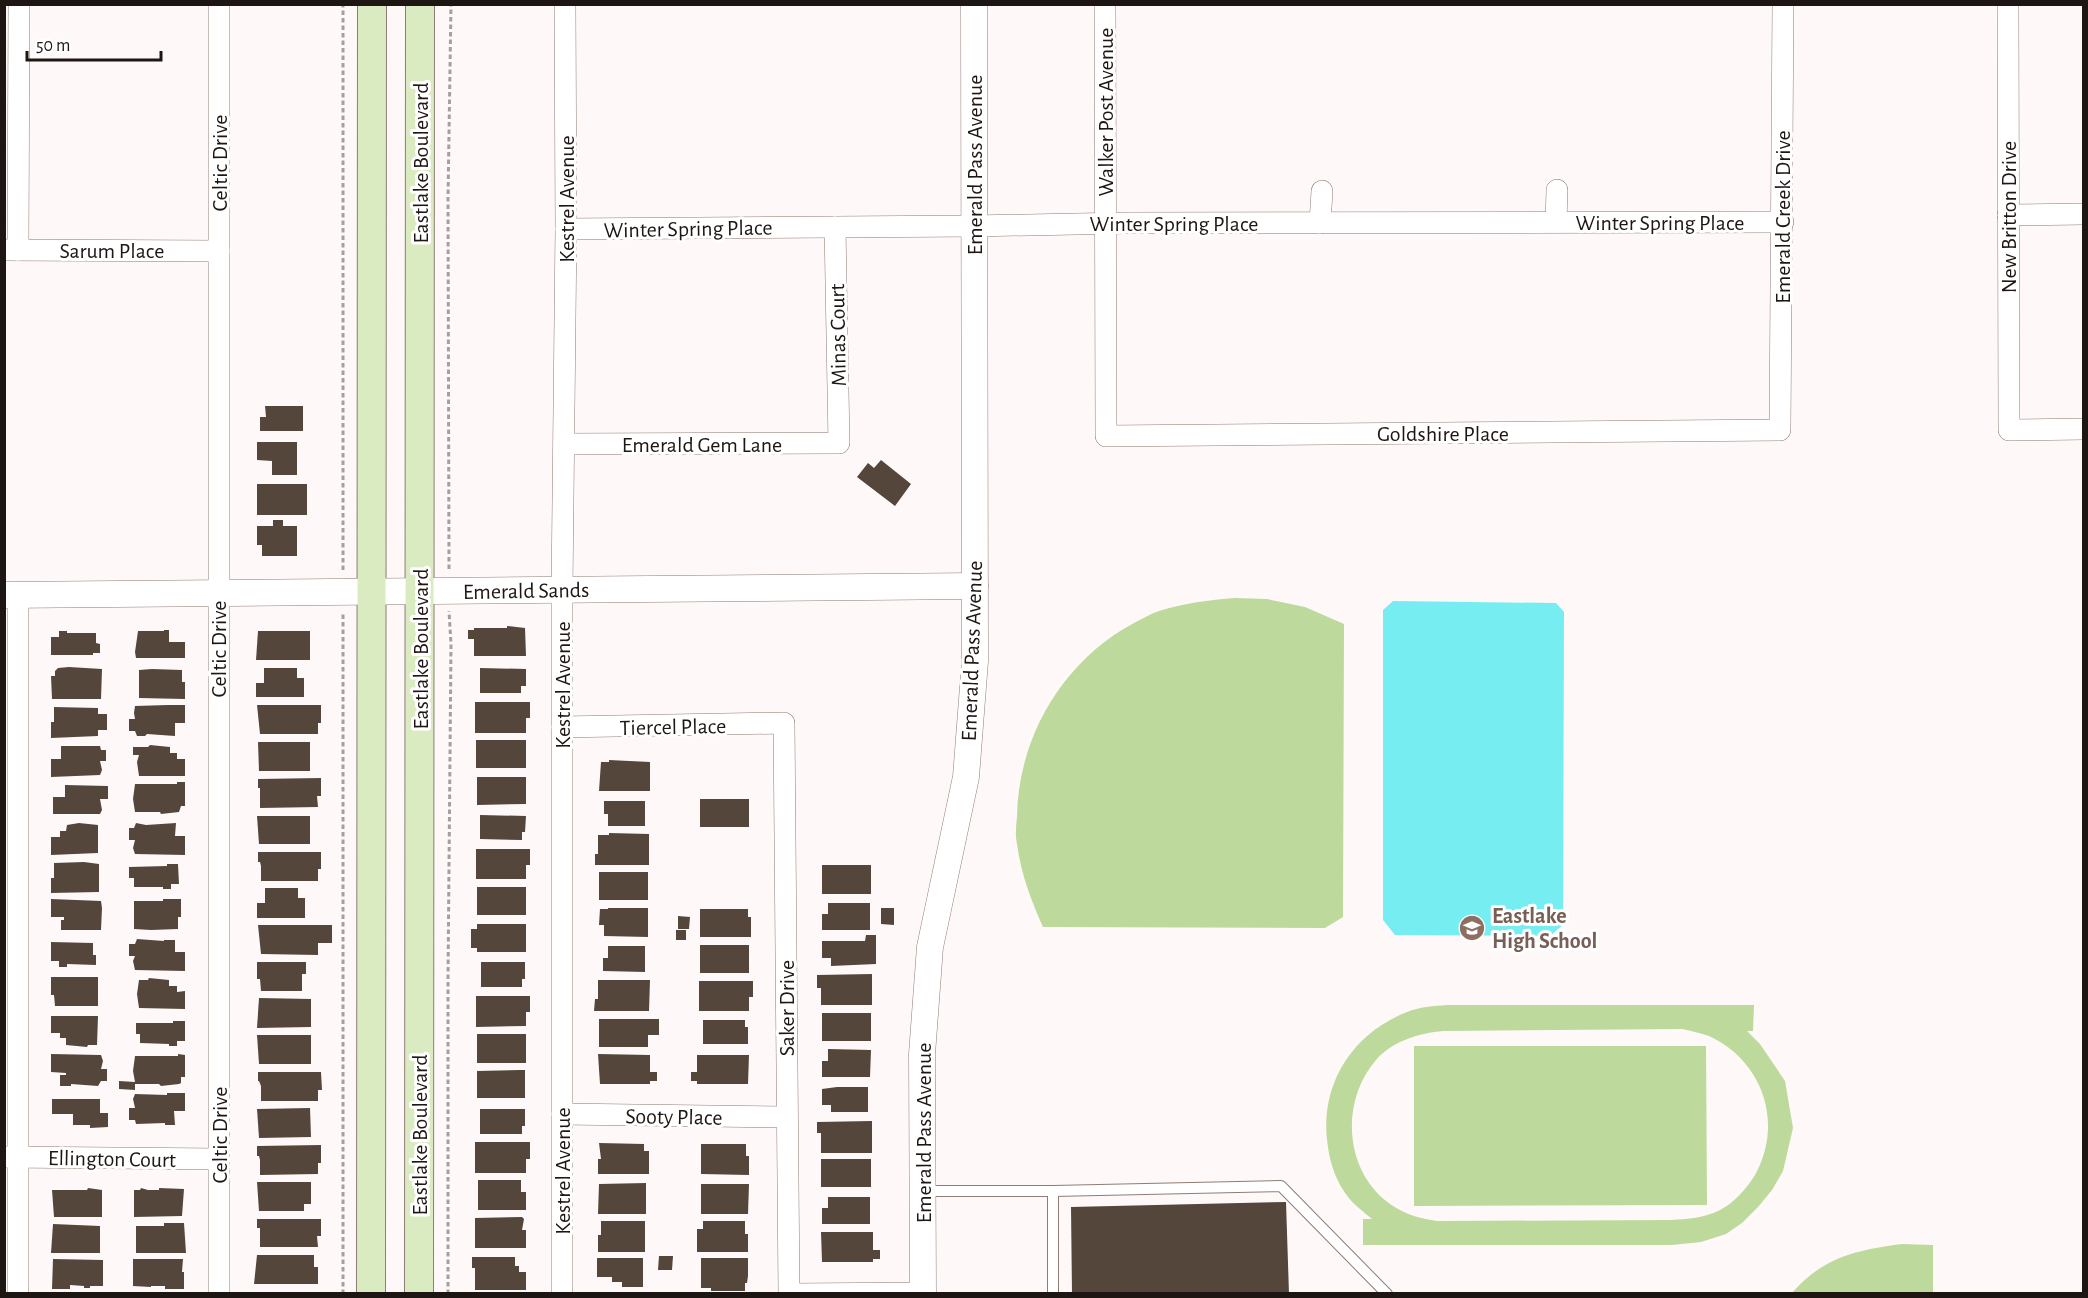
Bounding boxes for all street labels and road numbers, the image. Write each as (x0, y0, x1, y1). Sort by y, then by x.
street label: Walker Post Avenue (1095, 28, 1117, 196)
street label: Emerald Pass Avenue (964, 75, 986, 255)
street label: Eastlake Boulevard (410, 82, 432, 244)
street label: Celtic Drive (209, 115, 231, 211)
street label: Emerald Creek Drive (1772, 130, 1794, 304)
street label: Kestrel Avenue (556, 135, 578, 263)
street label: New Britton Drive (1998, 141, 2020, 293)
street label: Winter Spring Place (1575, 212, 1745, 234)
street label: Winter Spring Place (1089, 213, 1259, 235)
street label: Winter Spring Place (603, 217, 773, 241)
street label: Sarum Place (60, 240, 164, 262)
street label: Minas Court (826, 283, 850, 387)
street label: Goldshire Place (1377, 423, 1509, 445)
street label: Emerald Gem Lane (622, 434, 782, 456)
street label: Emerald Pass Avenue (958, 560, 986, 742)
street label: Eastlake Boulevard (410, 568, 432, 730)
street label: Emerald Sands (463, 579, 589, 603)
street label: Celtic Drive (208, 601, 230, 697)
street label: Kestrel Avenue (552, 621, 574, 749)
street label: Tiercel Place (620, 715, 727, 739)
street label: Saker Drive (776, 960, 798, 1056)
street label: Emerald Pass Avenue (913, 1043, 935, 1223)
street label: Eastlake Boulevard (409, 1054, 431, 1216)
street label: Celtic Drive (209, 1087, 231, 1183)
street label: Sooty Place (625, 1105, 723, 1129)
street label: Kestrel Avenue (552, 1107, 574, 1235)
street label: Ellington Court (48, 1147, 176, 1171)

